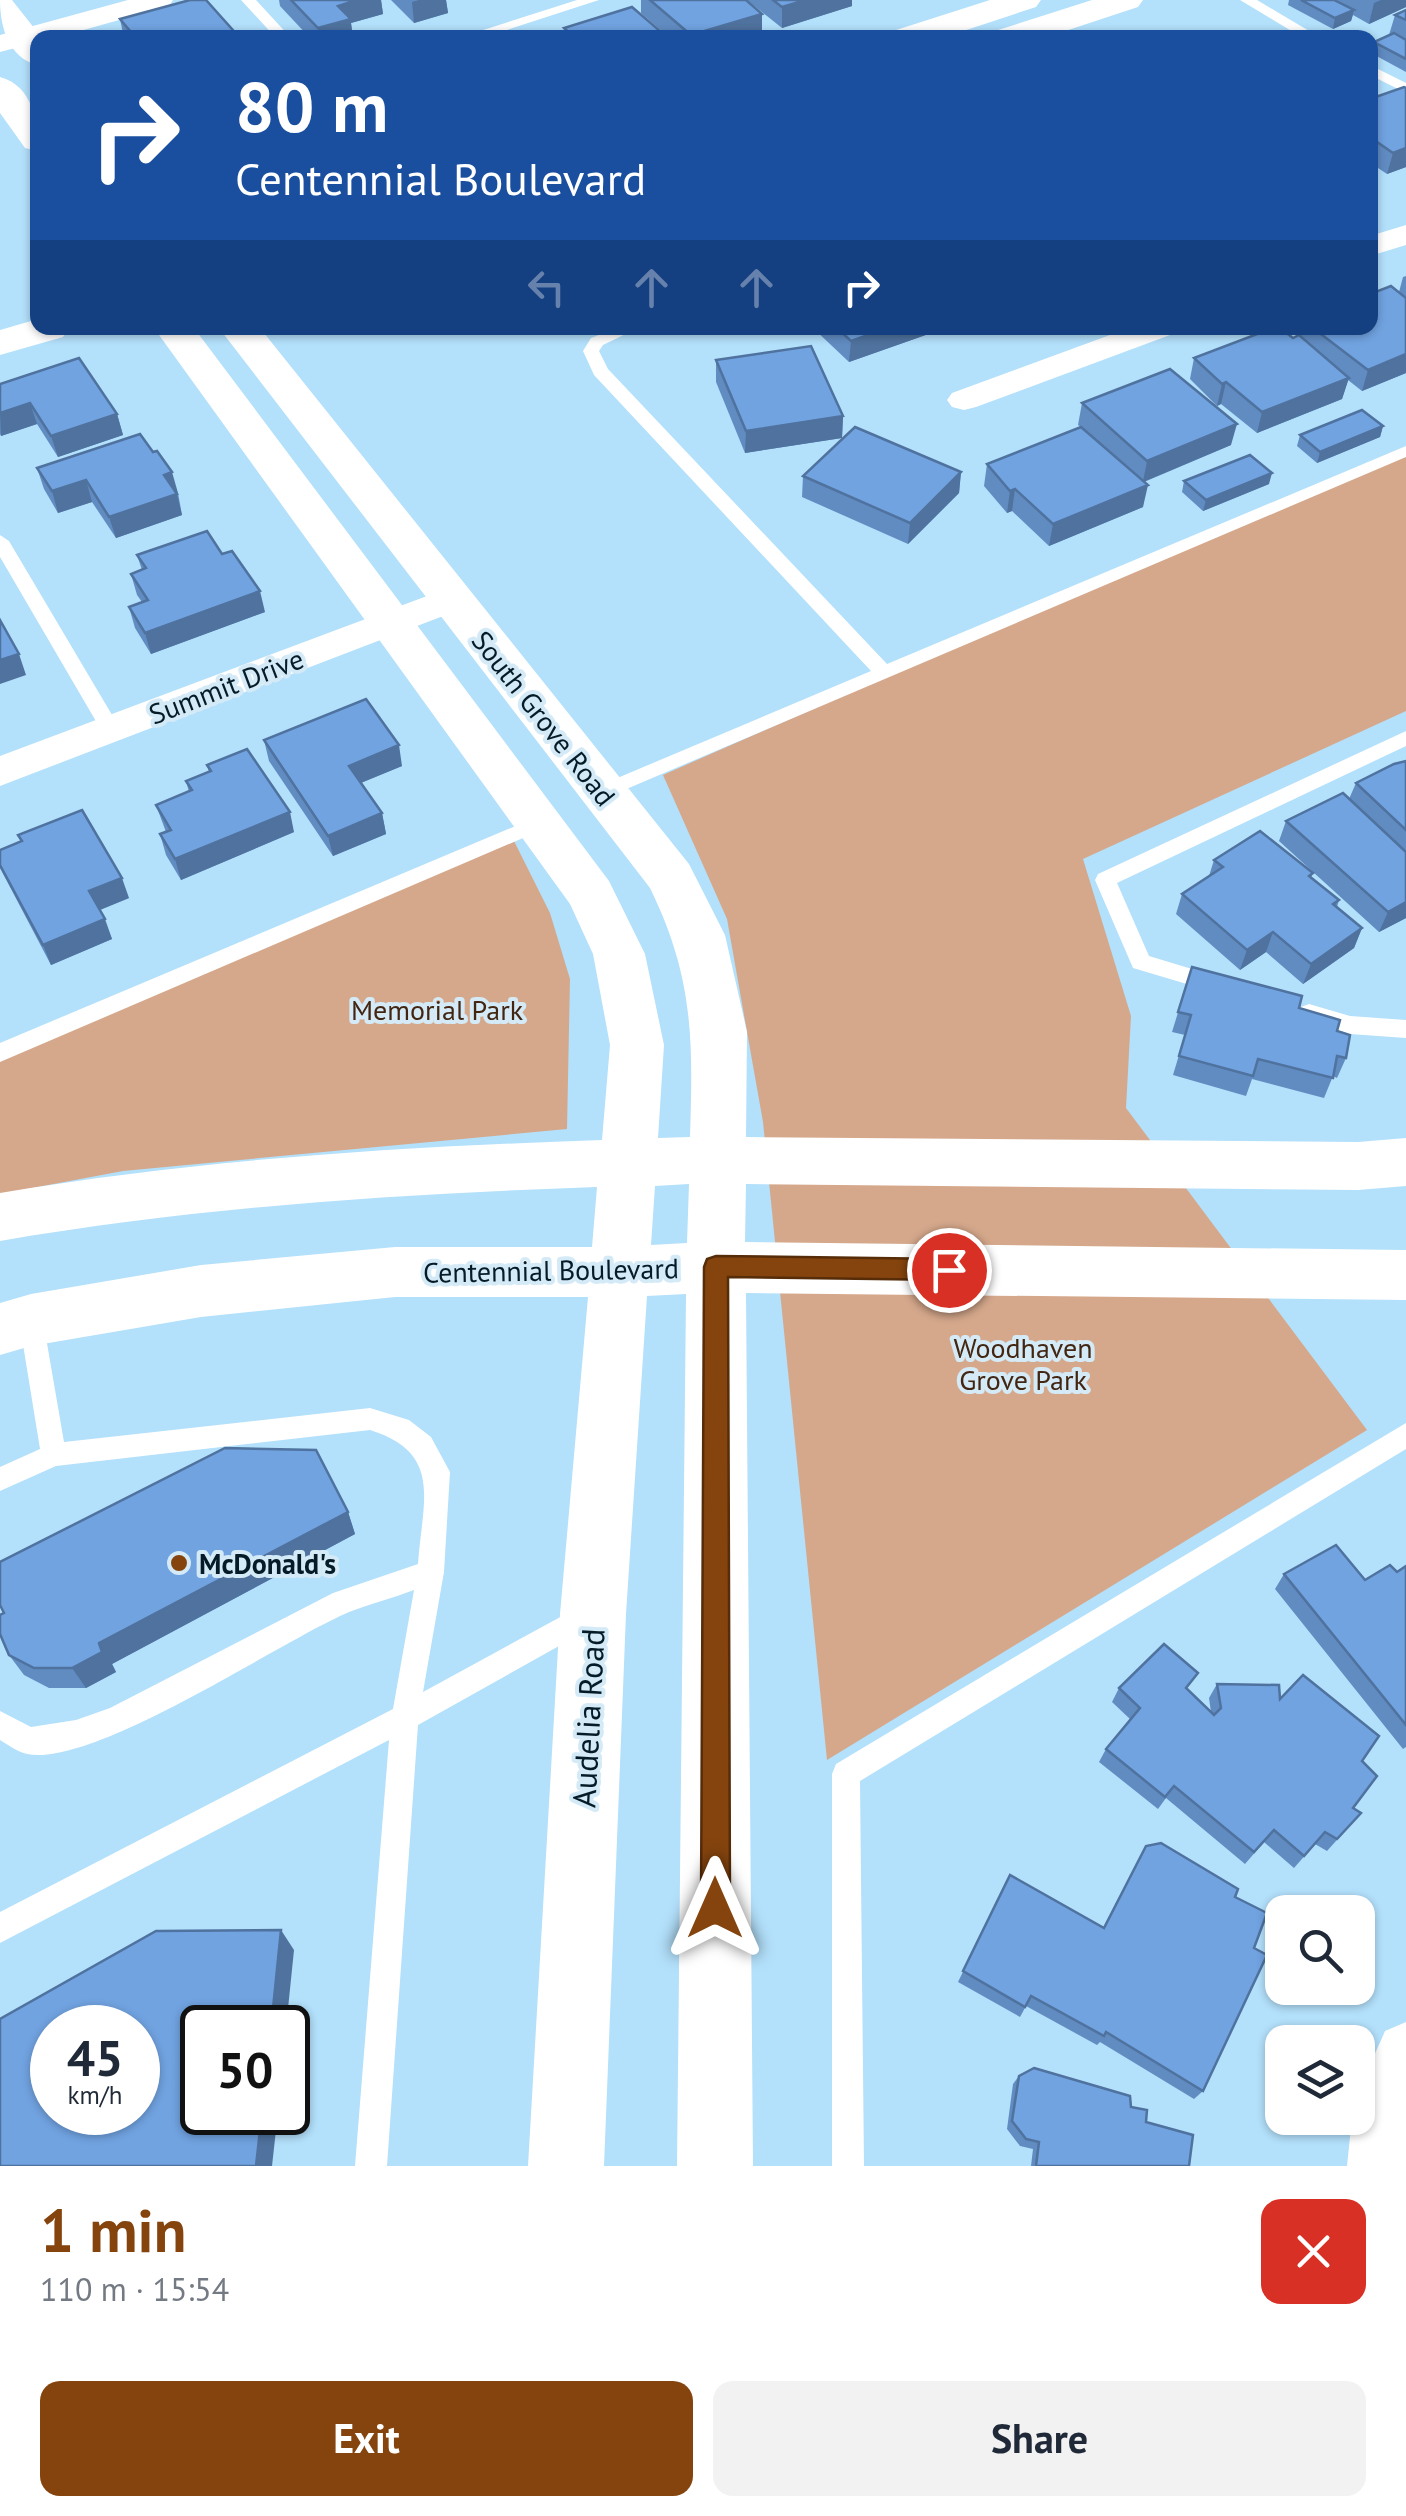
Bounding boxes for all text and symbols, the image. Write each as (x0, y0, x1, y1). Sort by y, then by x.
text: 80 m (235, 61, 388, 151)
icon: right (70, 70, 200, 200)
text: Centennial Boulevard (235, 149, 646, 207)
icon: left (519, 260, 574, 315)
icon: ahead (624, 260, 679, 315)
icon: ahead (729, 260, 784, 315)
icon: right (834, 260, 889, 315)
street label: South Grove Road (464, 623, 624, 813)
street label: Summit Drive (143, 640, 309, 732)
park label: Memorial Park (351, 991, 524, 1028)
pin (907, 1228, 992, 1313)
icon: arrive (922, 1243, 977, 1298)
street label: Centennial Boulevard (423, 1249, 679, 1291)
park label: Woodhaven Grove Park (953, 1329, 1093, 1398)
place label: McDonald's (199, 1545, 336, 1582)
marker: McDonald's (168, 1552, 190, 1574)
street label: Audelia Road (562, 1627, 614, 1809)
position arrow (663, 1856, 767, 1960)
map controls (1265, 1895, 1375, 2135)
button: search (1265, 1895, 1375, 2005)
speed limit sign: 50 (180, 2005, 310, 2135)
text: 45 (67, 2025, 123, 2090)
button: layers (1265, 2025, 1375, 2135)
text: km/h (68, 2079, 122, 2111)
text: 1 min (40, 2191, 186, 2269)
button: close (1261, 2199, 1366, 2304)
text: 110 m · 15:54 (40, 2268, 229, 2310)
button: Exit (40, 2381, 693, 2496)
button: Share (713, 2381, 1366, 2496)

